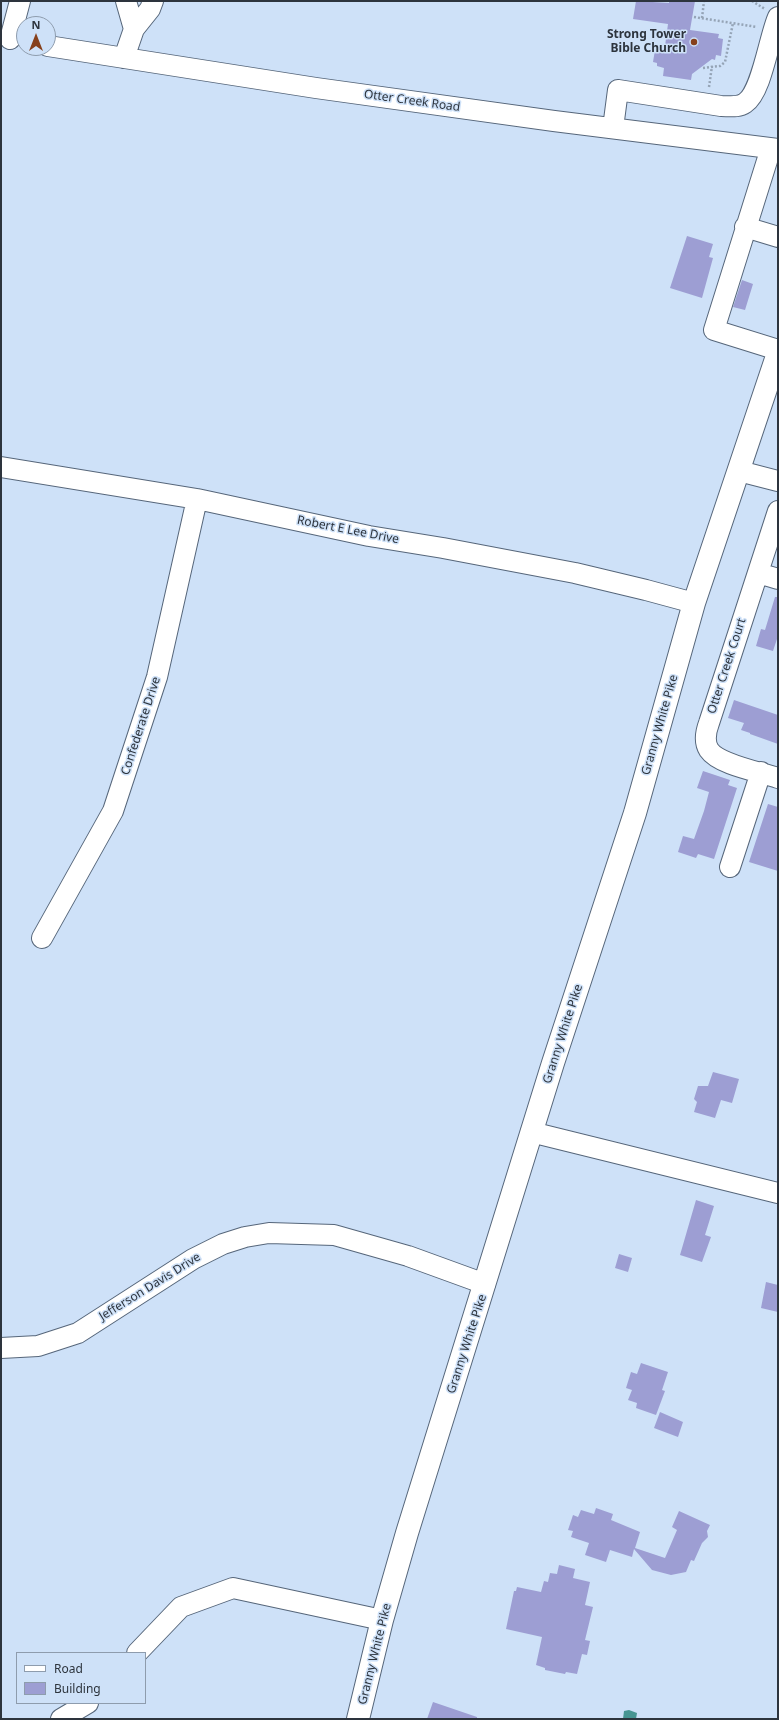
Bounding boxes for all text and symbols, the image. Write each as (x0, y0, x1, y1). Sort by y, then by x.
north arrow (16, 16, 56, 56)
text: N (32, 17, 40, 32)
place label: Strong Tower Bible Church (607, 28, 686, 56)
marker: Strong Tower Bible Church (689, 37, 699, 47)
street label: Otter Creek Road (363, 87, 461, 115)
street label: Robert E Lee Drive (296, 513, 400, 547)
street label: Otter Creek Court (705, 616, 749, 716)
street label: Granny White Pike (639, 673, 681, 777)
street label: Confederate Drive (118, 675, 164, 777)
street label: Granny White Pike (540, 982, 586, 1086)
street label: Jefferson Davis Drive (97, 1250, 203, 1324)
street label: Granny White Pike (444, 1292, 490, 1396)
street label: Granny White Pike (355, 1602, 395, 1706)
legend (16, 1652, 146, 1704)
text: Road (54, 1660, 83, 1677)
text: Building (54, 1680, 101, 1697)

